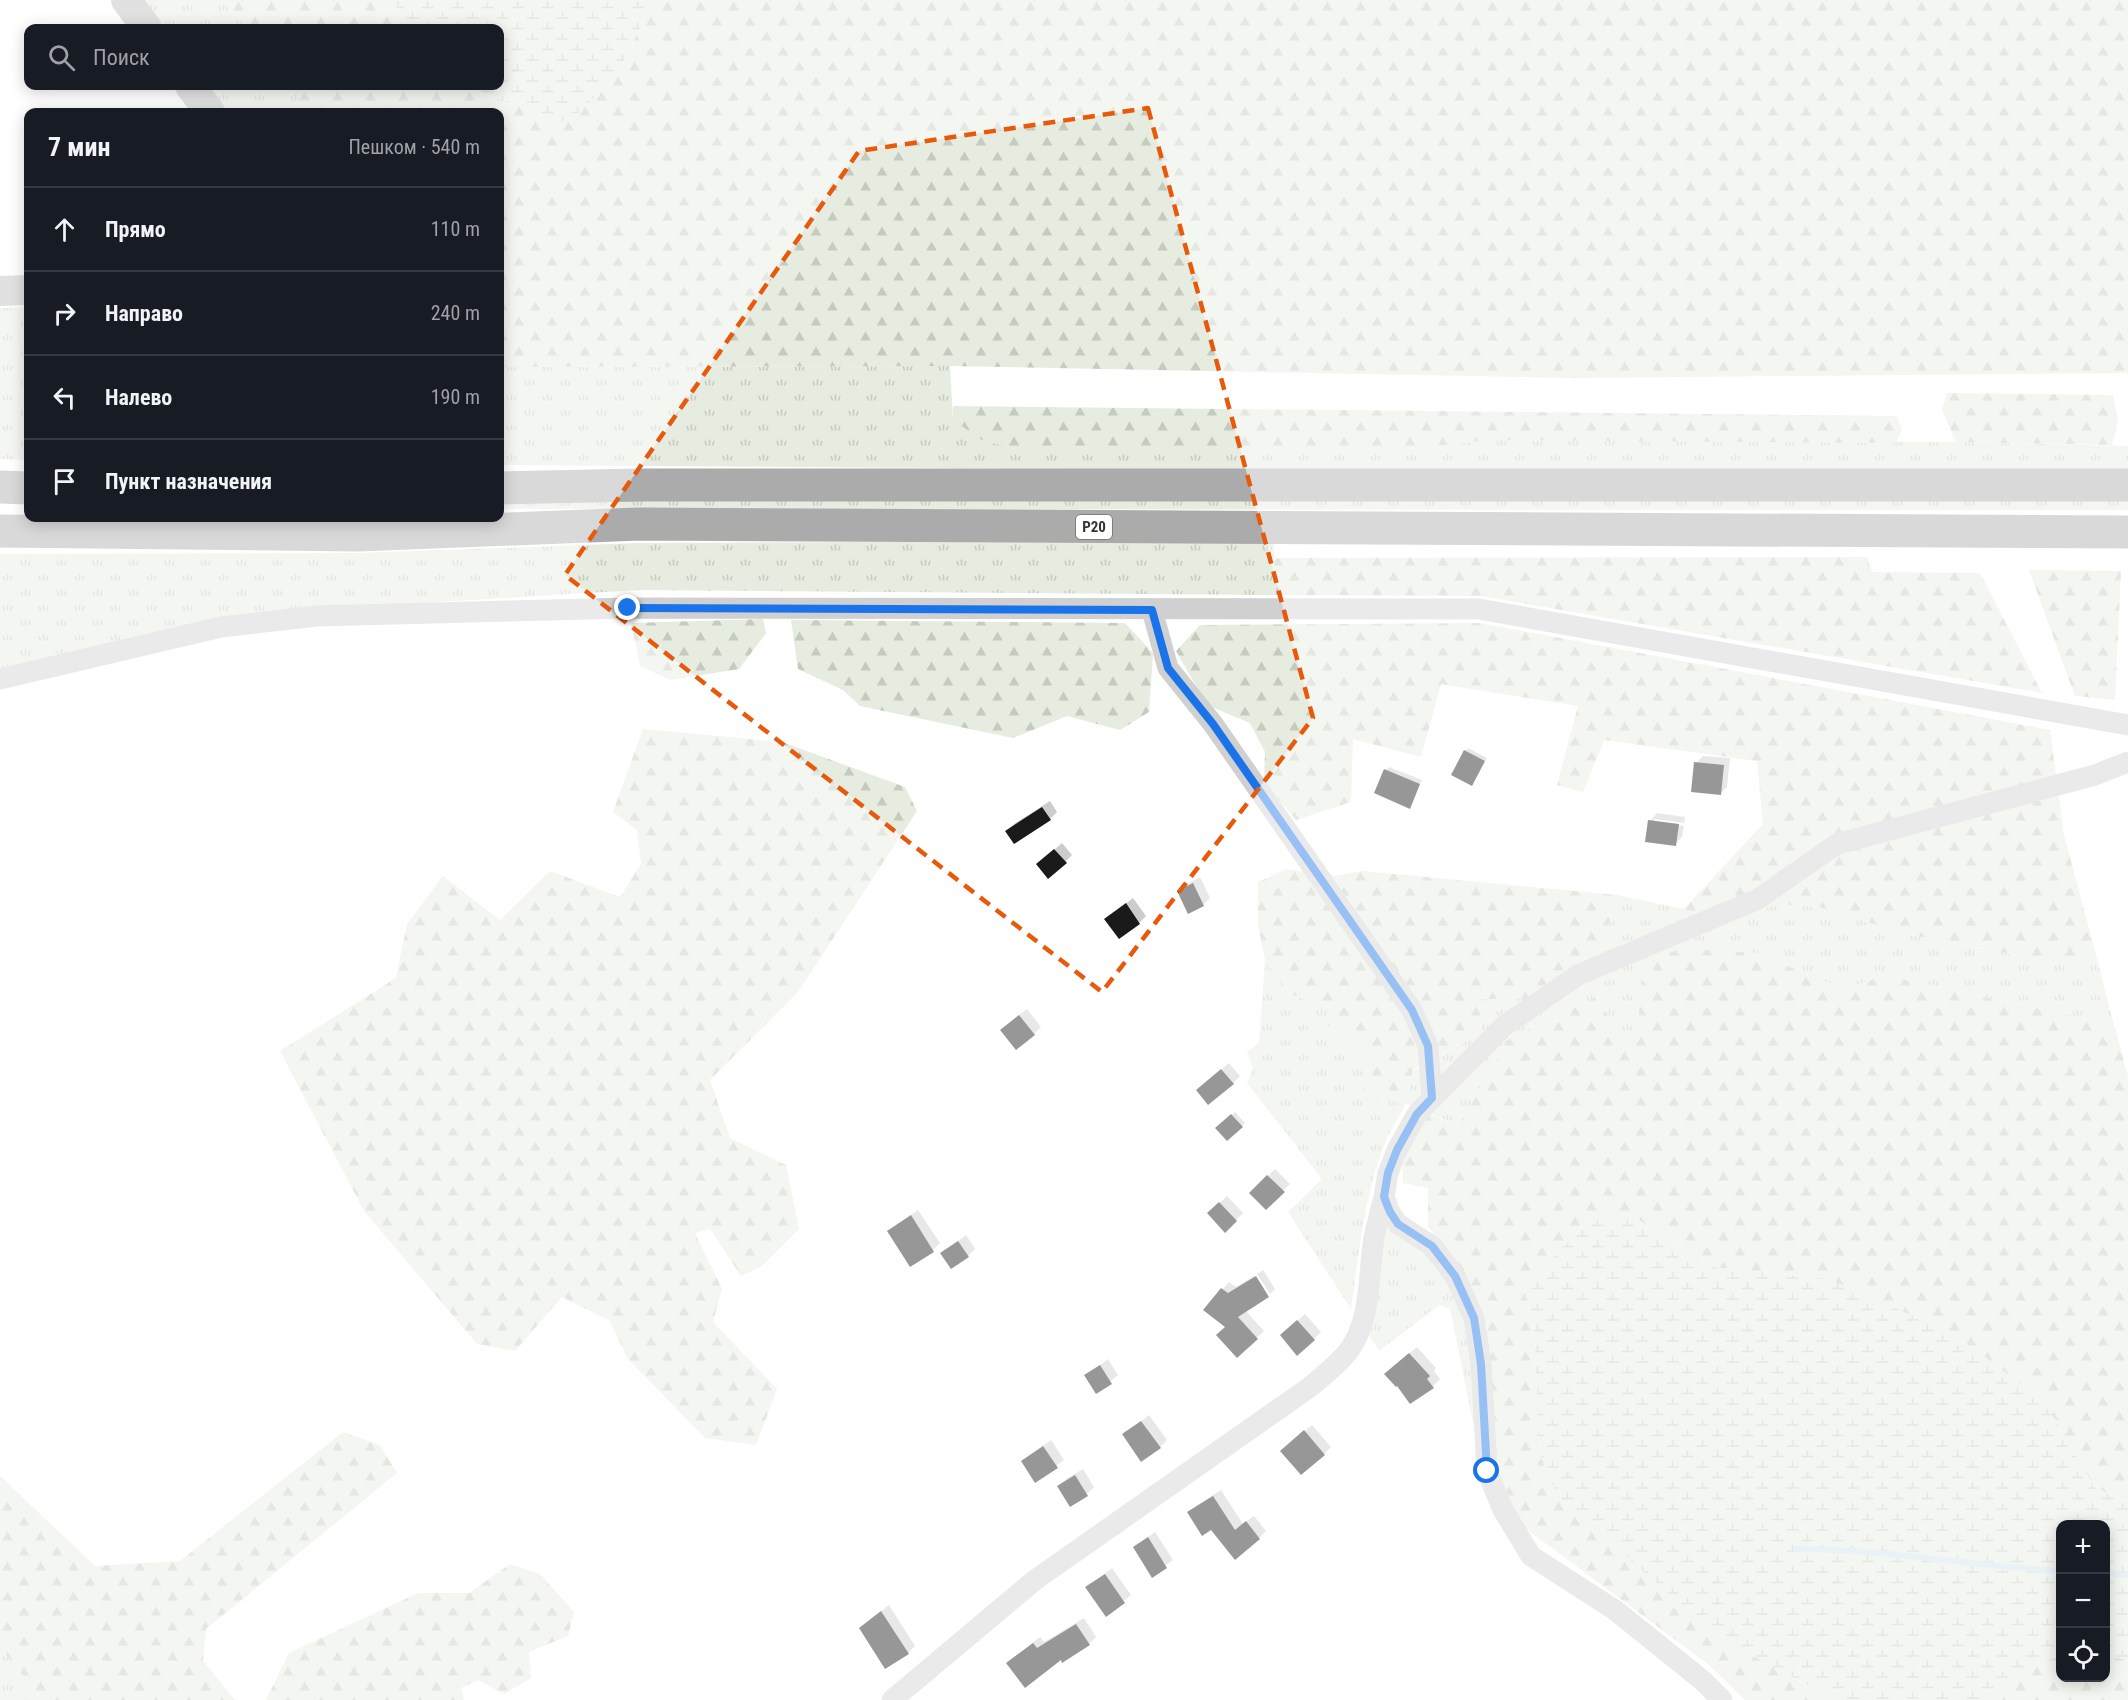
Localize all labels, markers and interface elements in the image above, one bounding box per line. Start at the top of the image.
search box [24,24,504,90]
icon: search [45,41,78,74]
text: Поиск [93,45,150,70]
text: 7 мин [48,132,110,162]
text: Пешком · 540 m [348,135,480,159]
icon: ahead [48,213,81,246]
text: Прямо [105,217,166,242]
text: 110 m [431,217,480,241]
icon: right [48,297,81,330]
text: Направо [105,301,183,326]
text: 240 m [431,301,480,325]
icon: left [48,381,81,414]
text: Налево [105,385,172,410]
text: 190 m [431,385,480,409]
icon: arrive [48,465,81,498]
text: Пункт назначения [105,469,272,494]
road number: Р20 [1076,515,1112,539]
route end [614,594,640,620]
route start [1473,1457,1499,1483]
map controls [2056,1520,2110,1682]
button: + [2056,1520,2110,1574]
button: − [2056,1574,2110,1628]
button: locate [2056,1628,2110,1682]

